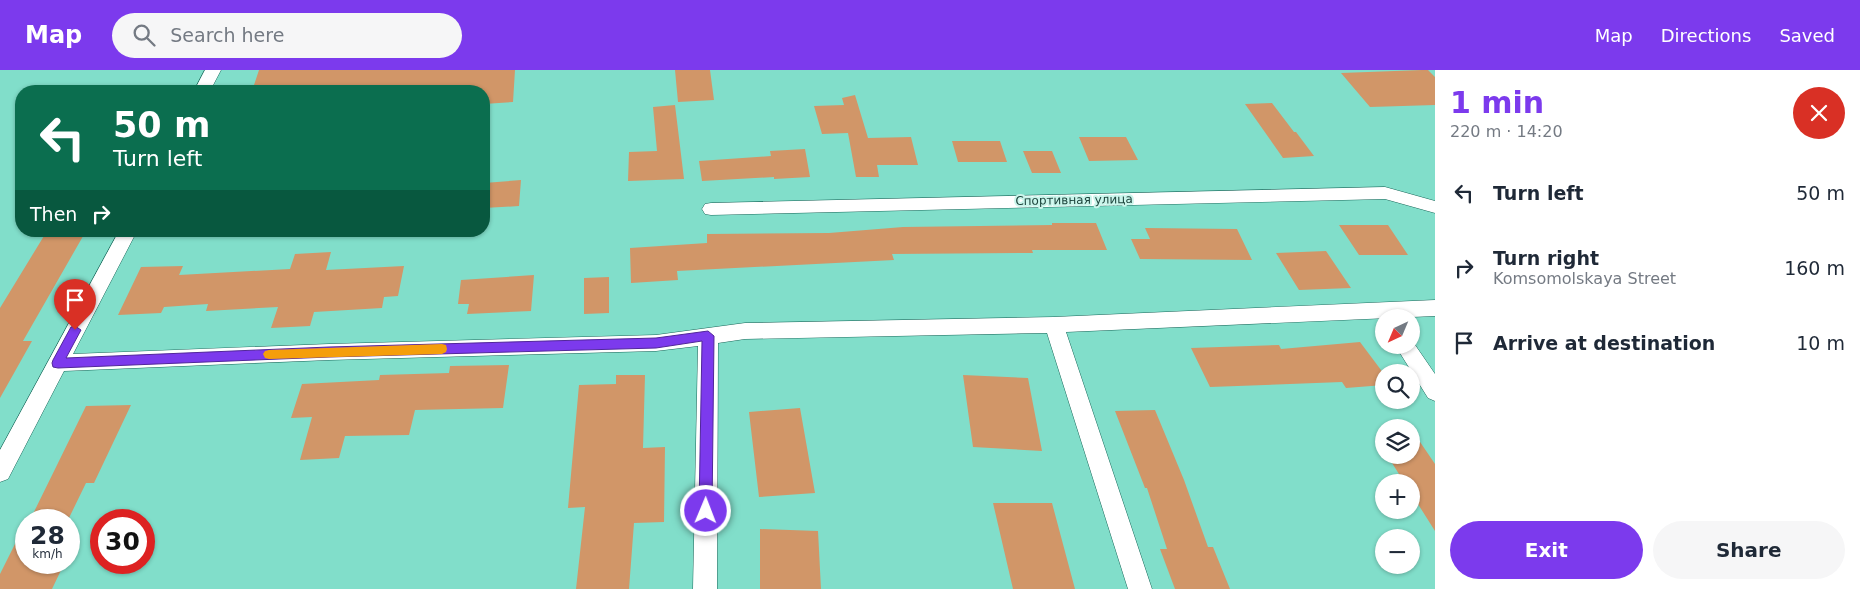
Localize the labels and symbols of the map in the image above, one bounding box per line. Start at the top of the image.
street label: Спортивная улица [1015,192,1133,208]
pin [54,279,96,330]
north arrow [1375,309,1420,354]
position arrow [679,484,731,536]
speed limit sign: 30 [90,509,155,574]

